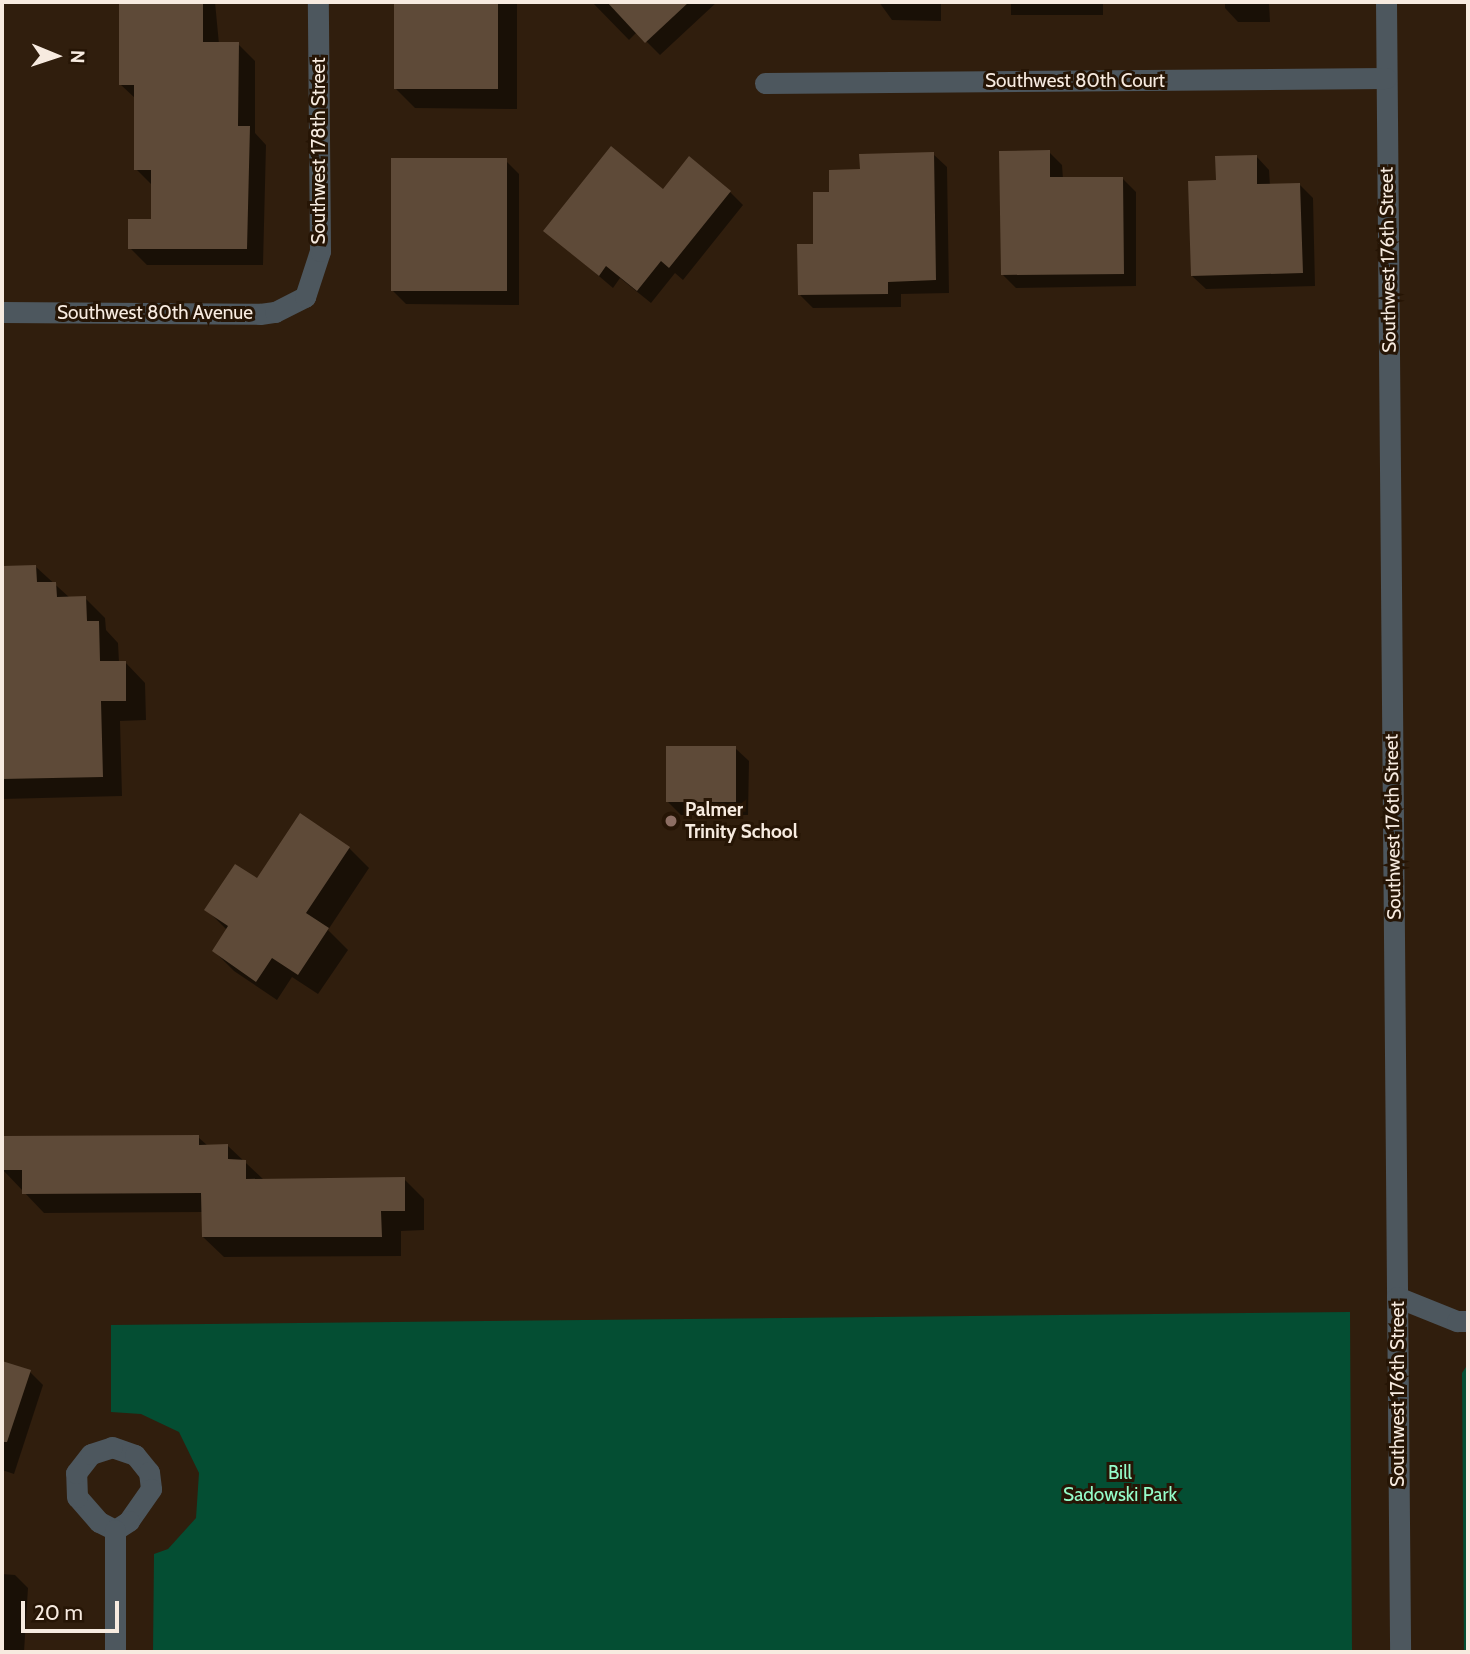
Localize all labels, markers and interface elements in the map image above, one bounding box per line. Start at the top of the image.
north arrow [21,21,91,91]
text: N [66,50,89,64]
street label: Southwest 178th Street [308,57,330,245]
street label: Southwest 80th Court [985,70,1165,92]
street label: Southwest 176th Street [1375,167,1401,353]
street label: Southwest 80th Avenue [57,302,253,324]
street label: Southwest 176th Street [1380,734,1406,920]
place label: Palmer Trinity School [685,799,798,843]
marker: Palmer Trinity School [663,813,679,829]
street label: Southwest 176th Street [1387,1301,1409,1487]
park label: Bill Sadowski Park [1063,1462,1177,1506]
scale bar [24,1588,122,1632]
text: 20 m [34,1600,83,1625]

